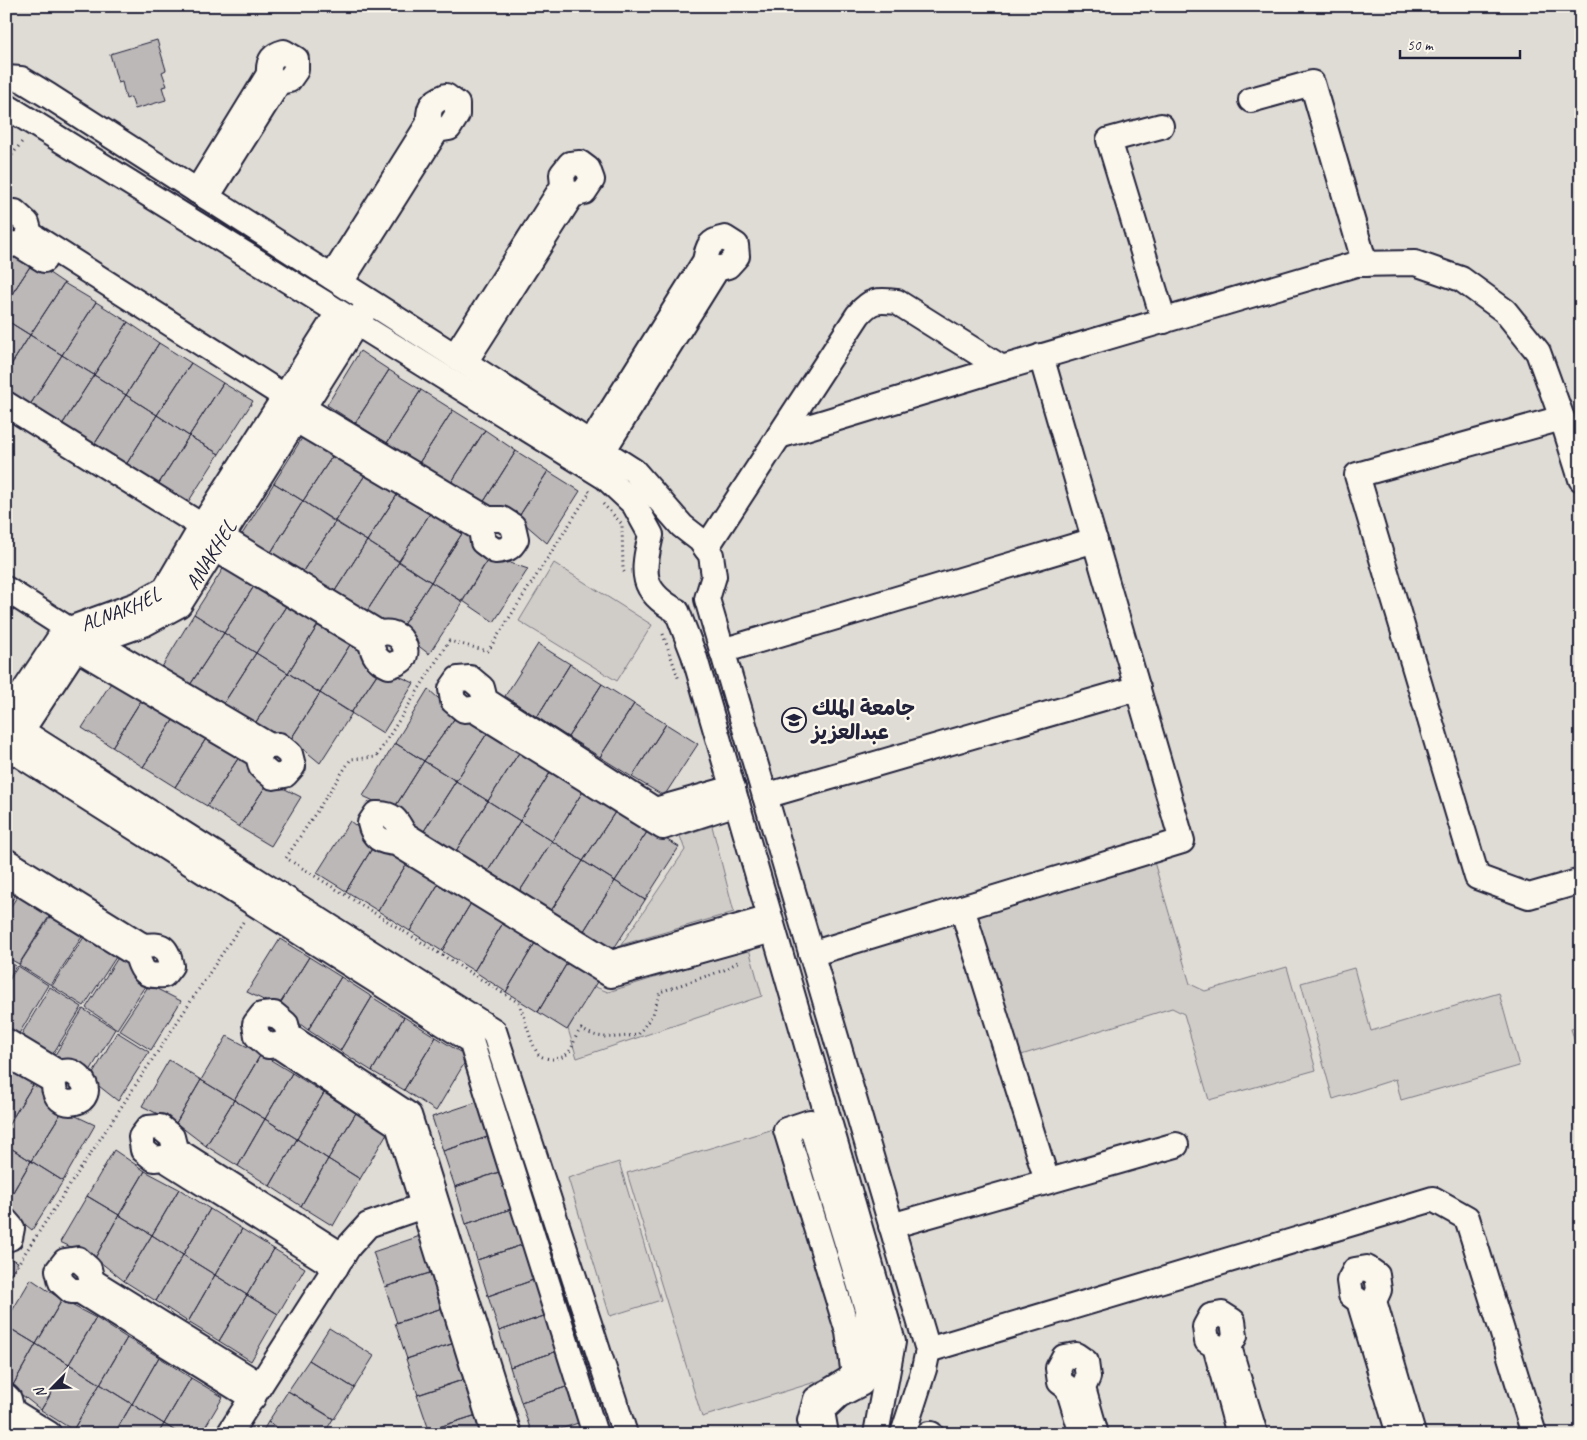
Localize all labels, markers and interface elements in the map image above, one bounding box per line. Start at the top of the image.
scale bar [1400,28,1520,60]
text: 50 m [1407,36,1434,55]
street label: ANAKHEL [179,515,242,594]
street label: ALNAKHEL [77,581,165,637]
place label: جامعة الملك عبدالعزيز [810,695,915,745]
school or university icon: جامعة الملك عبدالعزيز [781,707,807,733]
north arrow [28,1362,78,1412]
text: N [30,1384,50,1401]

